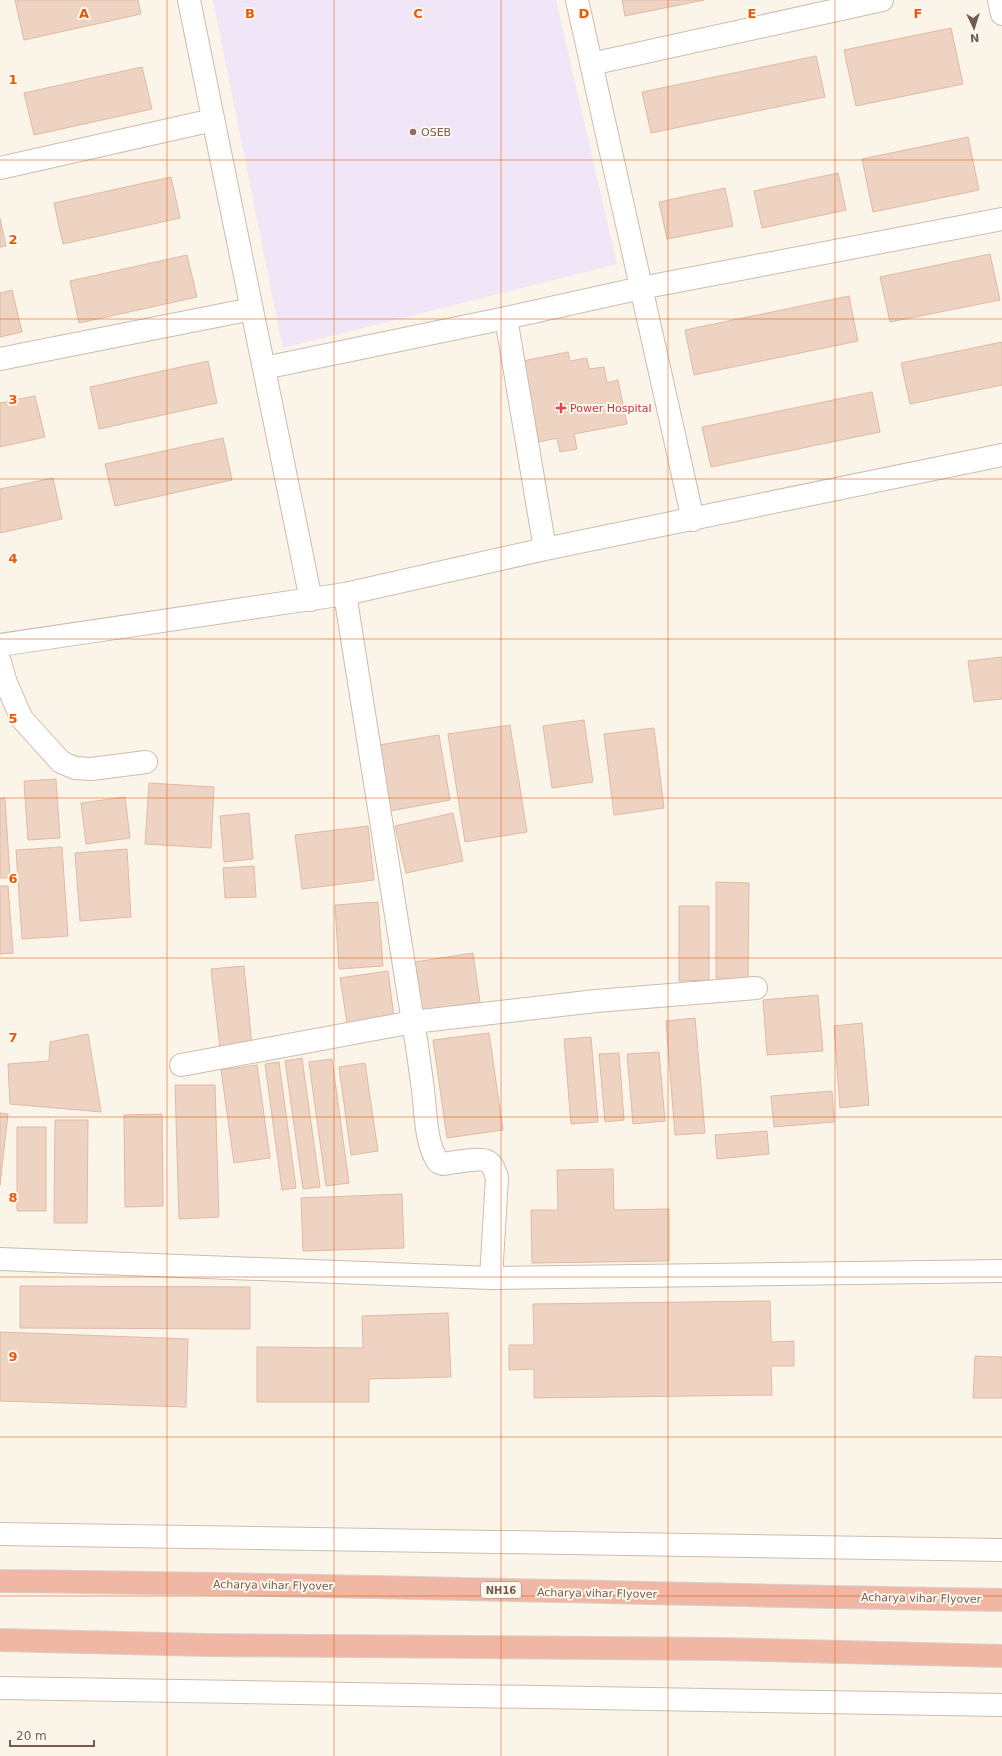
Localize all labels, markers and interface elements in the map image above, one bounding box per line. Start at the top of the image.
text: A [79,6,89,21]
text: B [245,6,255,21]
text: C [413,6,423,21]
text: D [579,6,590,21]
text: E [748,6,756,21]
text: F [914,6,922,21]
north arrow [954,8,994,48]
text: N [970,31,980,44]
text: 1 [8,72,18,87]
place label: OSEB [421,126,451,139]
marker: OSEB [408,127,418,137]
text: 2 [8,232,18,247]
text: 3 [8,392,18,407]
marker: Power Hospital [555,402,567,414]
place label: Power Hospital [570,402,652,415]
text: 4 [8,551,18,566]
text: 5 [8,711,18,726]
text: 6 [8,871,18,886]
text: 7 [8,1030,18,1045]
text: 8 [8,1190,18,1205]
text: 9 [8,1349,18,1364]
street label: Acharya vihar Flyover [213,1578,334,1593]
road number: NH16 [481,1582,521,1598]
street label: Acharya vihar Flyover [537,1586,658,1601]
street label: Acharya vihar Flyover [861,1591,982,1606]
scale bar [10,1722,94,1748]
text: 20 m [16,1729,47,1743]

